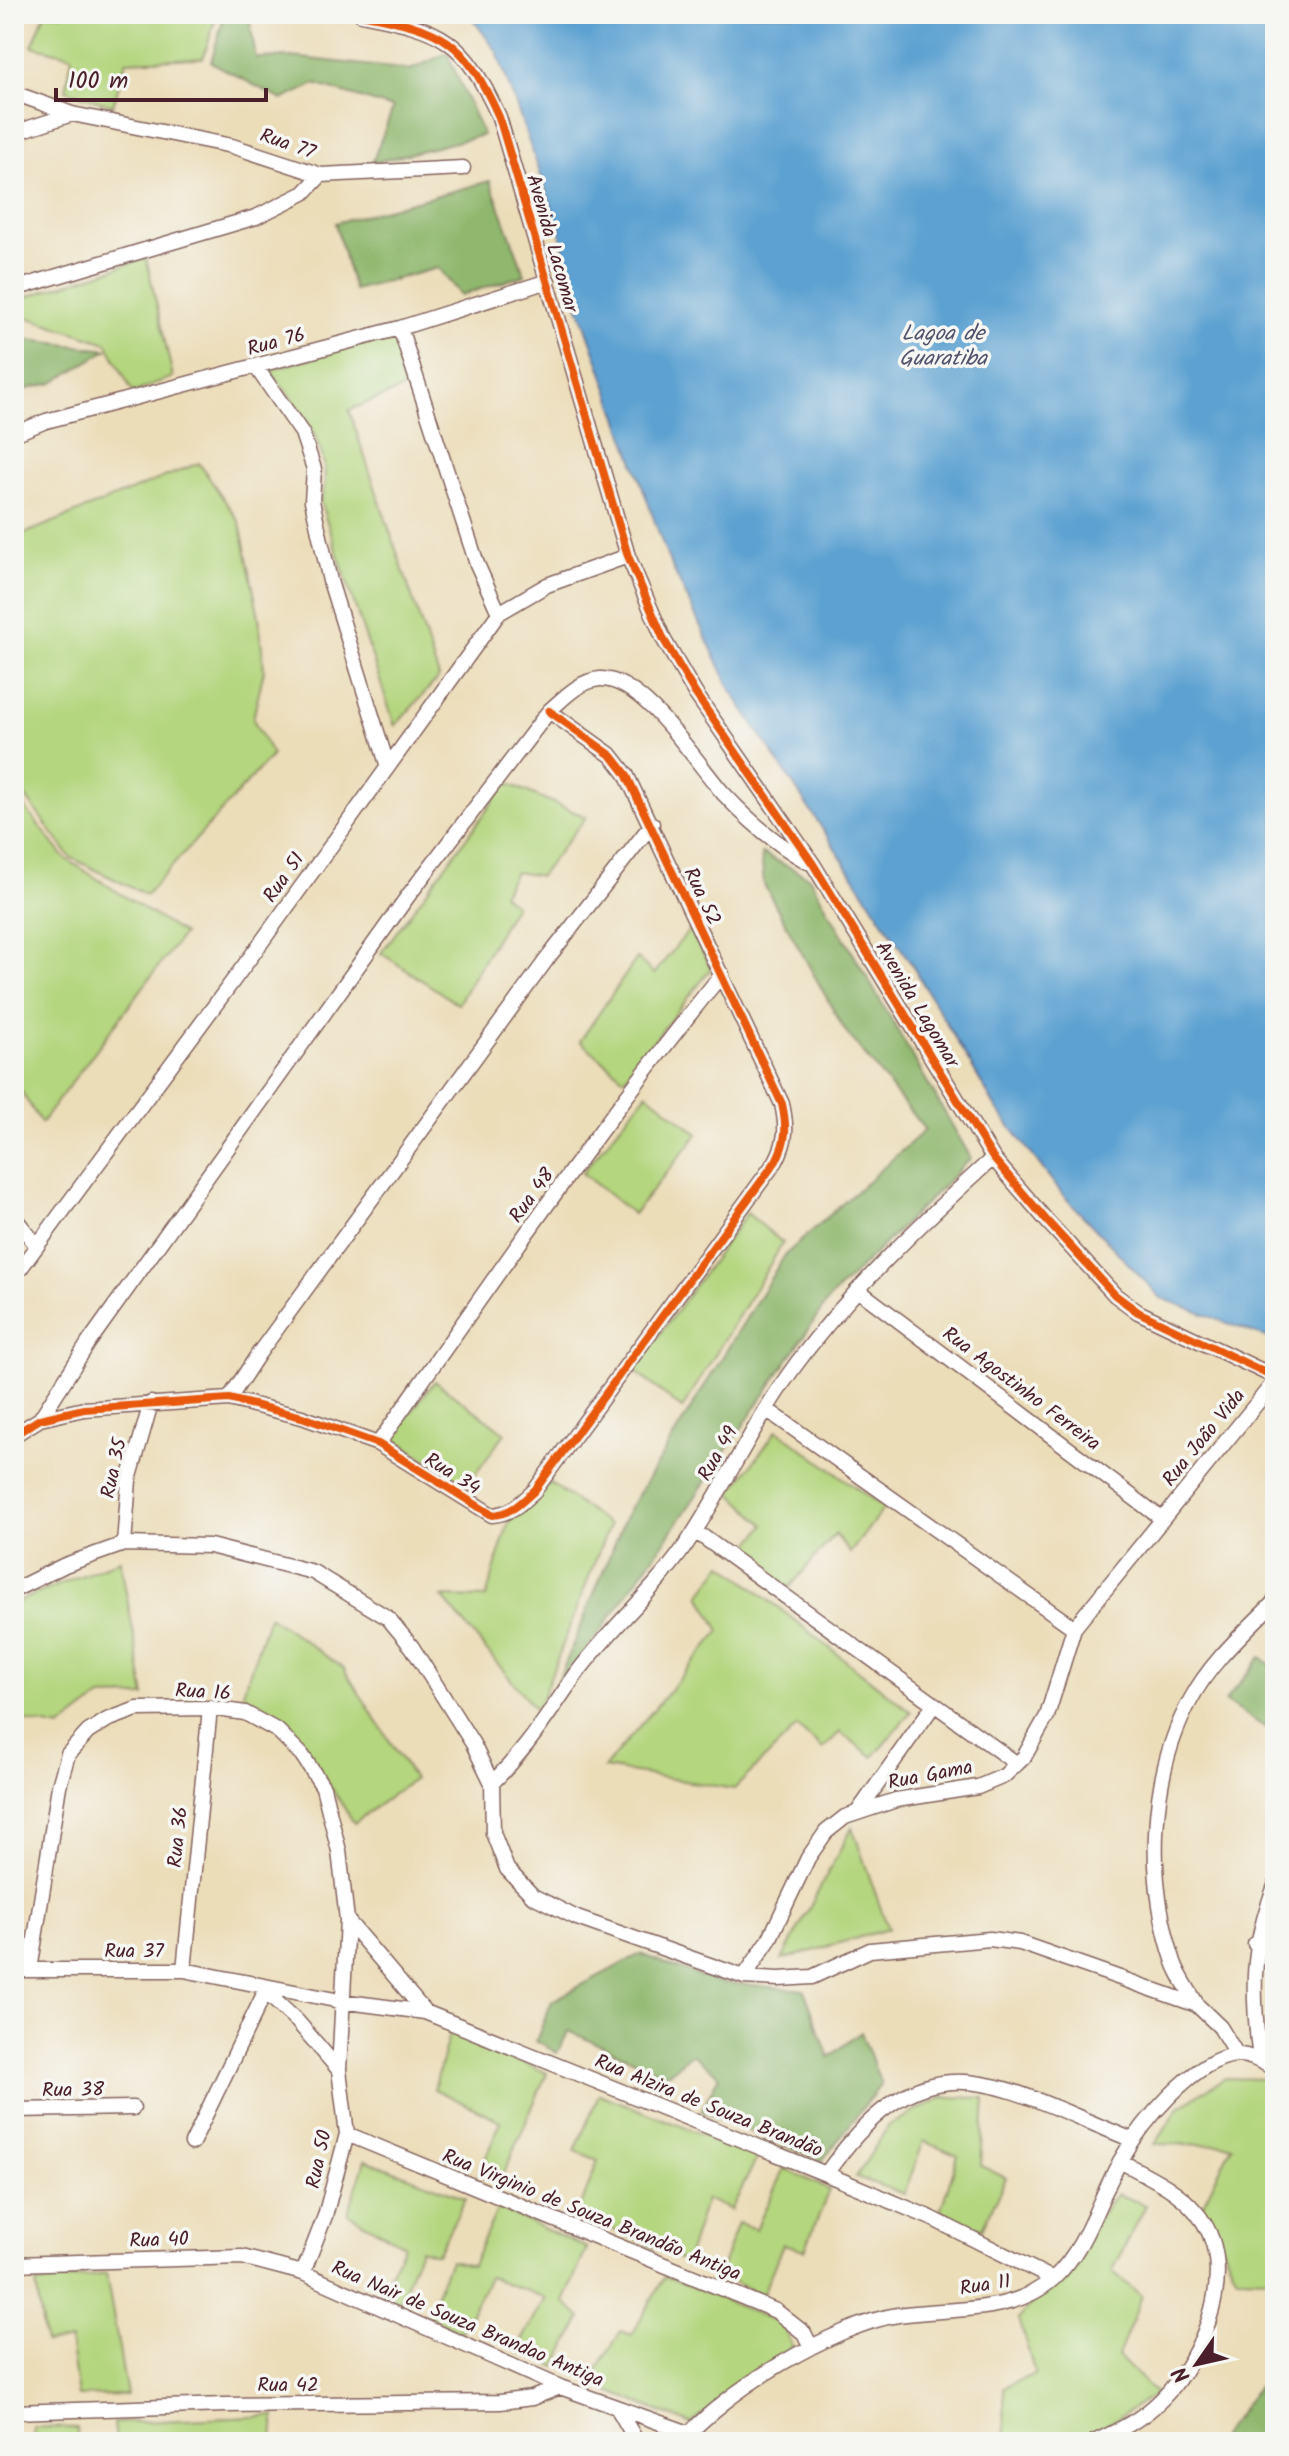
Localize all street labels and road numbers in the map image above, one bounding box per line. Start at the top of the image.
street label: Rua 77 [255,120,320,170]
street label: Avenida Lacomar [516,171,586,318]
street label: Rua 76 [244,320,309,366]
street label: Rua 51 [256,846,314,910]
street label: Rua 52 [674,862,729,931]
street label: Avenida Lagomar [866,935,968,1076]
street label: Rua 48 [502,1161,564,1231]
street label: Rua Agostinho Ferreira [935,1319,1107,1460]
street label: Rua João Vida [1155,1382,1254,1494]
street label: Rua 49 [690,1420,748,1488]
street label: Rua 35 [93,1434,137,1502]
street label: Rua 34 [418,1445,486,1504]
street label: Rua 16 [174,1676,232,1710]
street label: Rua Gama [885,1752,975,1800]
street label: Rua 36 [160,1805,198,1869]
street label: Rua 37 [104,1936,164,1968]
street label: Rua Alzira de Souza Brandão [589,2046,827,2167]
street label: Rua 38 [42,2074,105,2108]
street label: Rua 50 [298,2127,342,2192]
street label: Rua Virginio de Souza Brandão Antiga [437,2141,746,2291]
street label: Rua 40 [129,2224,189,2258]
street label: Rua Nair de Souza Brandao Antiga [326,2253,609,2397]
street label: Rua 11 [957,2266,1013,2306]
street label: Rua 42 [257,2370,319,2402]

